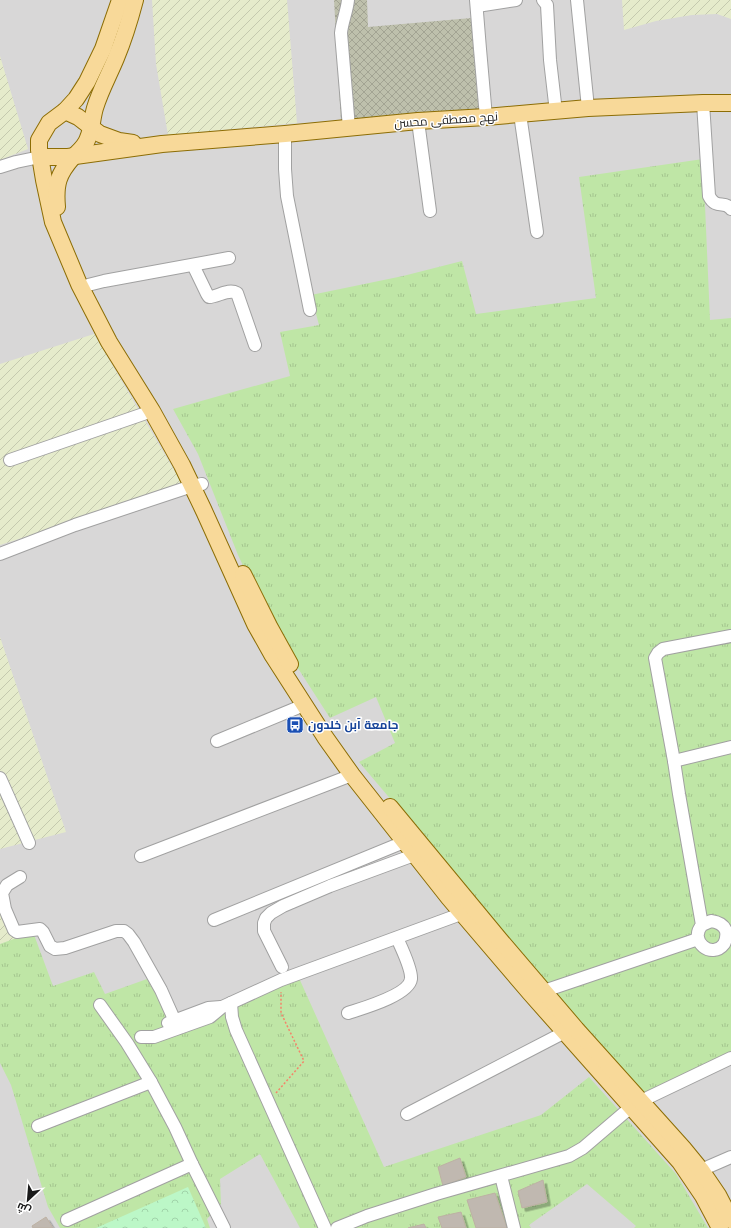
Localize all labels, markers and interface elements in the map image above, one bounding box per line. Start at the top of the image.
street label: نهج مصطفى محسن [394,109,498,132]
bus stop icon: جامعة آبن خلدون [285,715,305,735]
place label: جامعة آبن خلدون [308,718,399,733]
north arrow [8,1180,48,1220]
text: ش [15,1200,33,1217]

